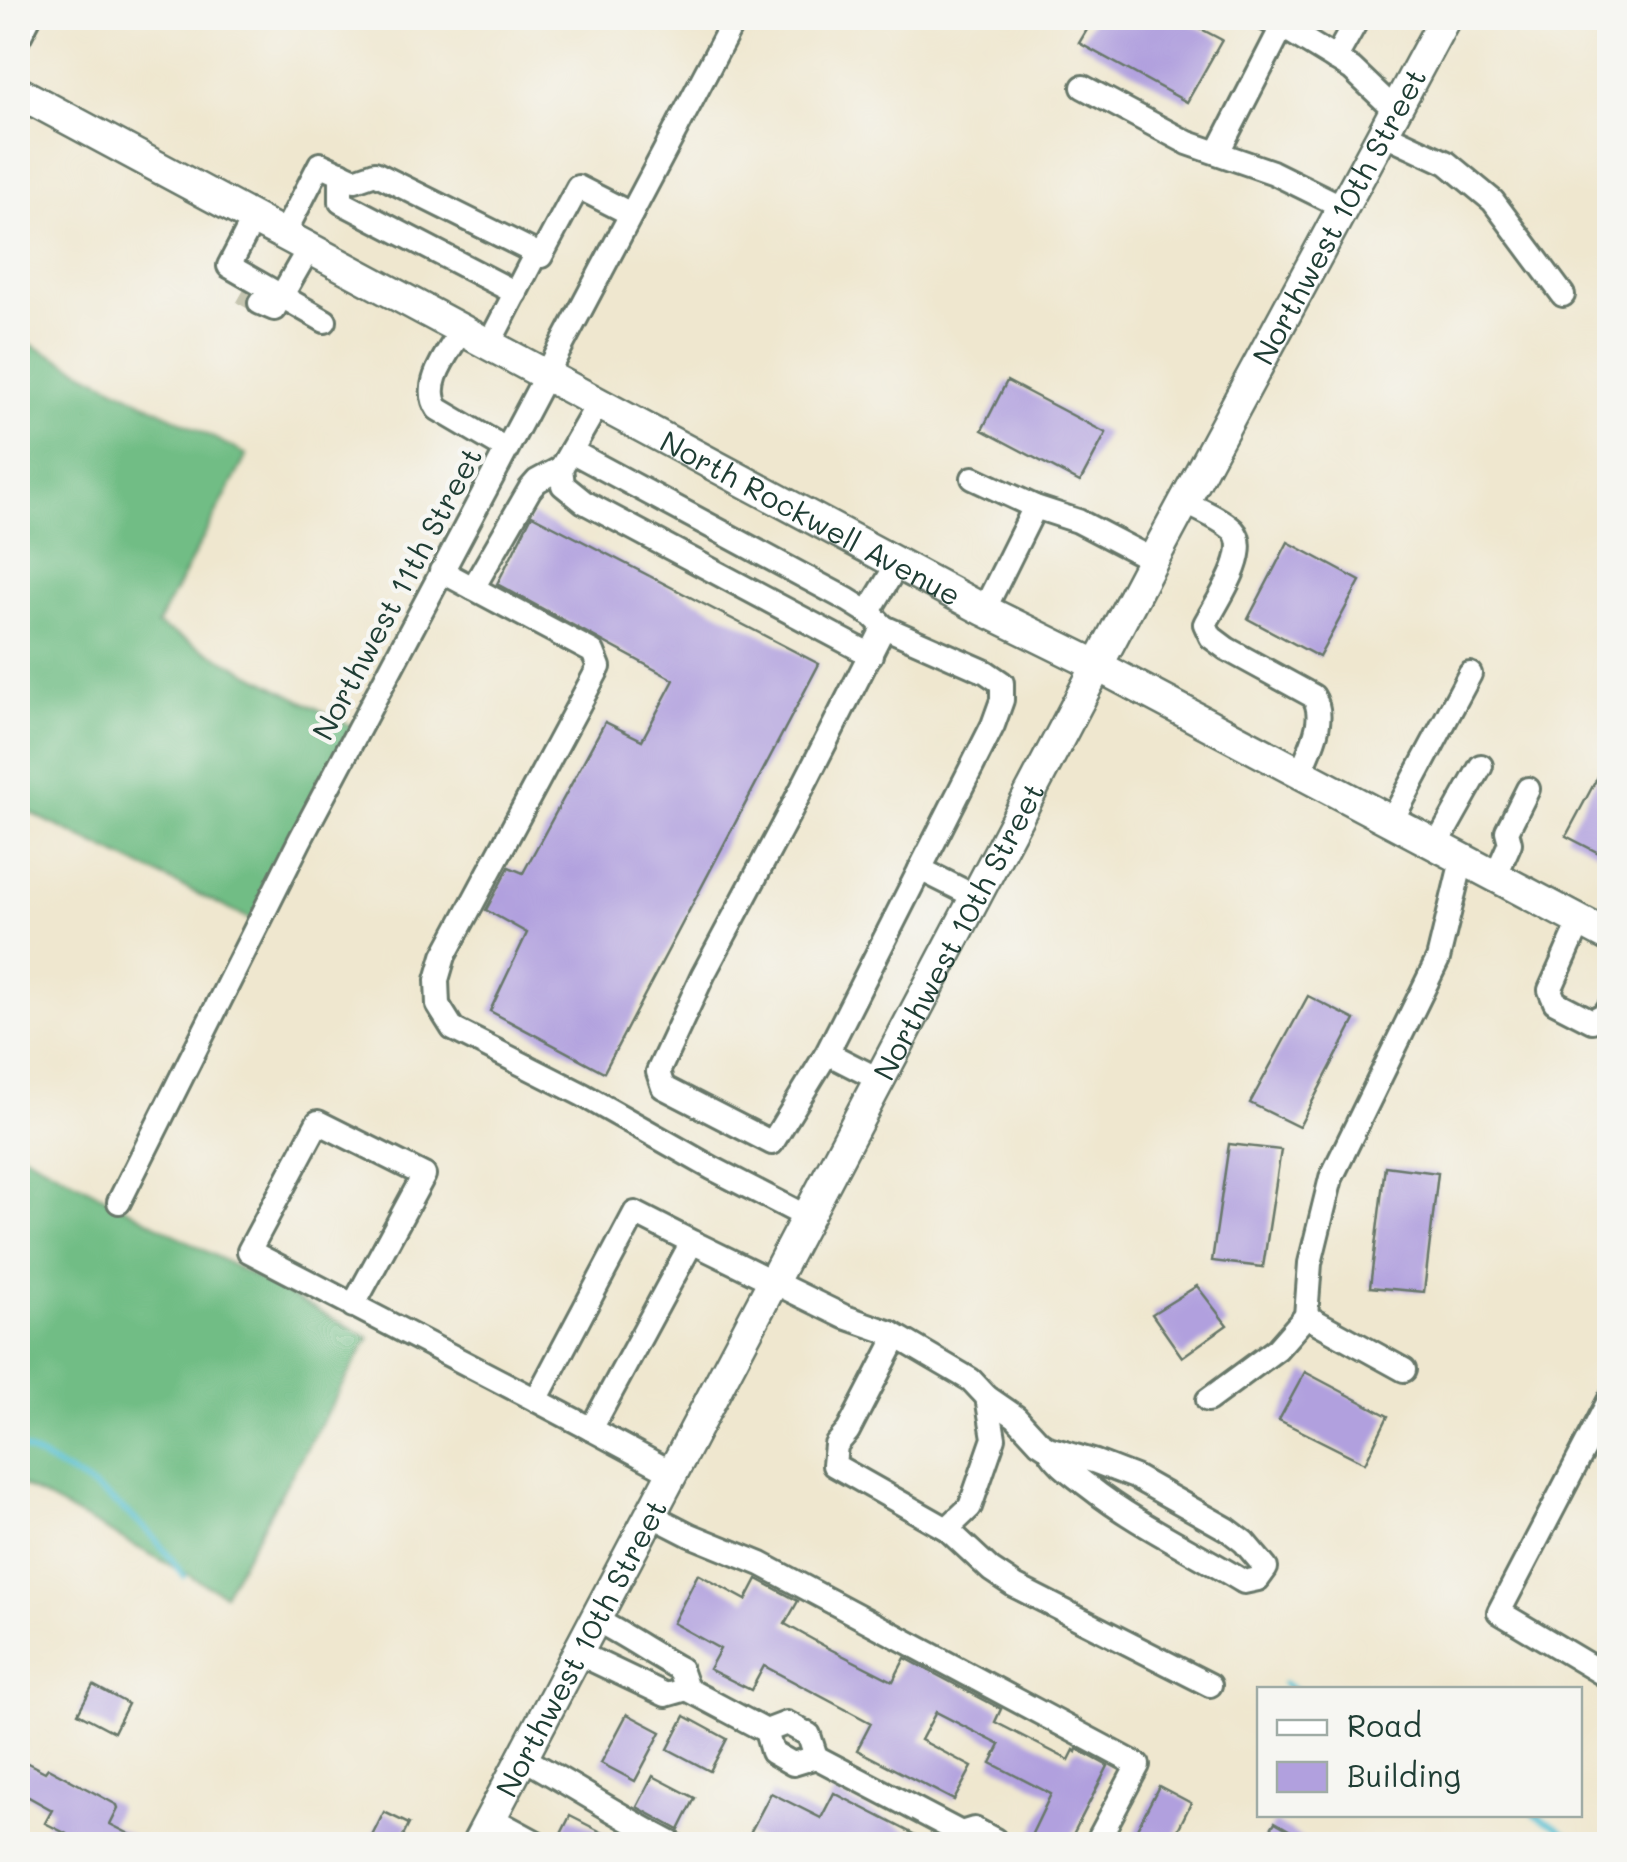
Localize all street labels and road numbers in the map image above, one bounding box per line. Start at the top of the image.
street label: Northwest 10th Street [1242,60,1435,371]
street label: North Rockwell Avenue [654,420,969,614]
street label: Northwest 11th Street [302,440,490,746]
street label: Northwest 10th Street [863,775,1053,1087]
street label: Northwest 10th Street [485,1492,675,1804]

